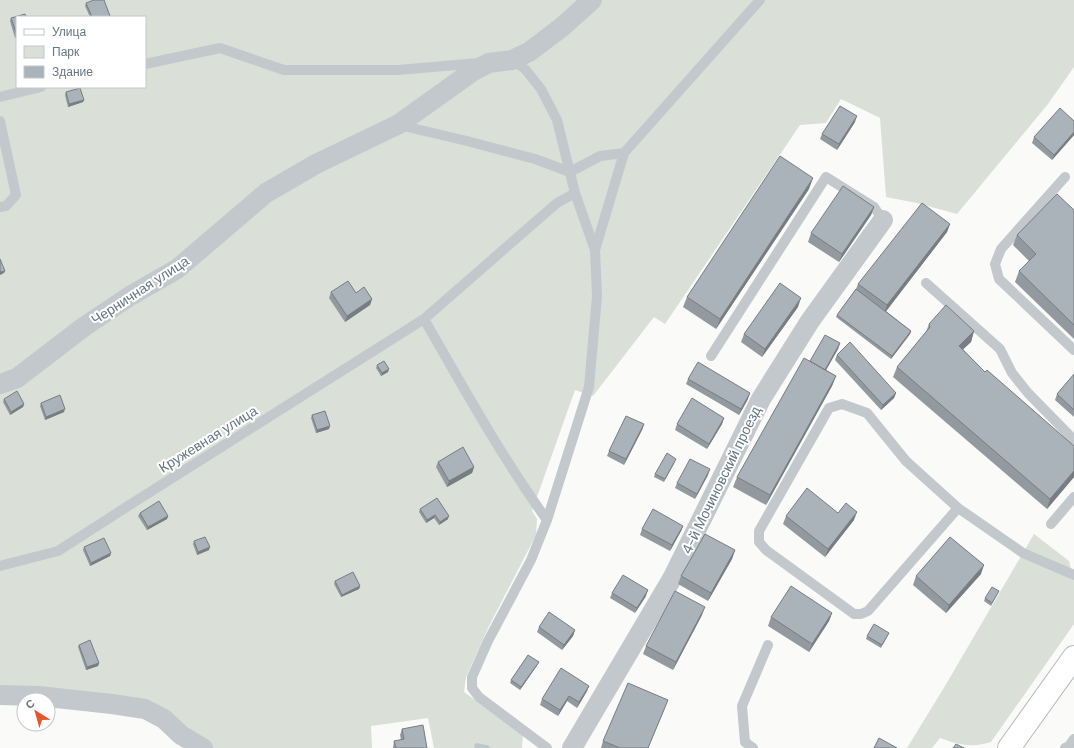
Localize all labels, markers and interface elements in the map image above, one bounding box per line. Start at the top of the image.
legend [16,16,146,88]
text: Улица [52,24,86,40]
text: Парк [52,44,80,60]
text: Здание [52,64,93,80]
street label: Черничная улица [88,252,192,328]
street label: Кружевная улица [155,401,261,477]
street label: 4-й Мочиновский проезд [677,403,765,557]
north arrow [16,692,56,732]
text: С [23,696,37,712]

